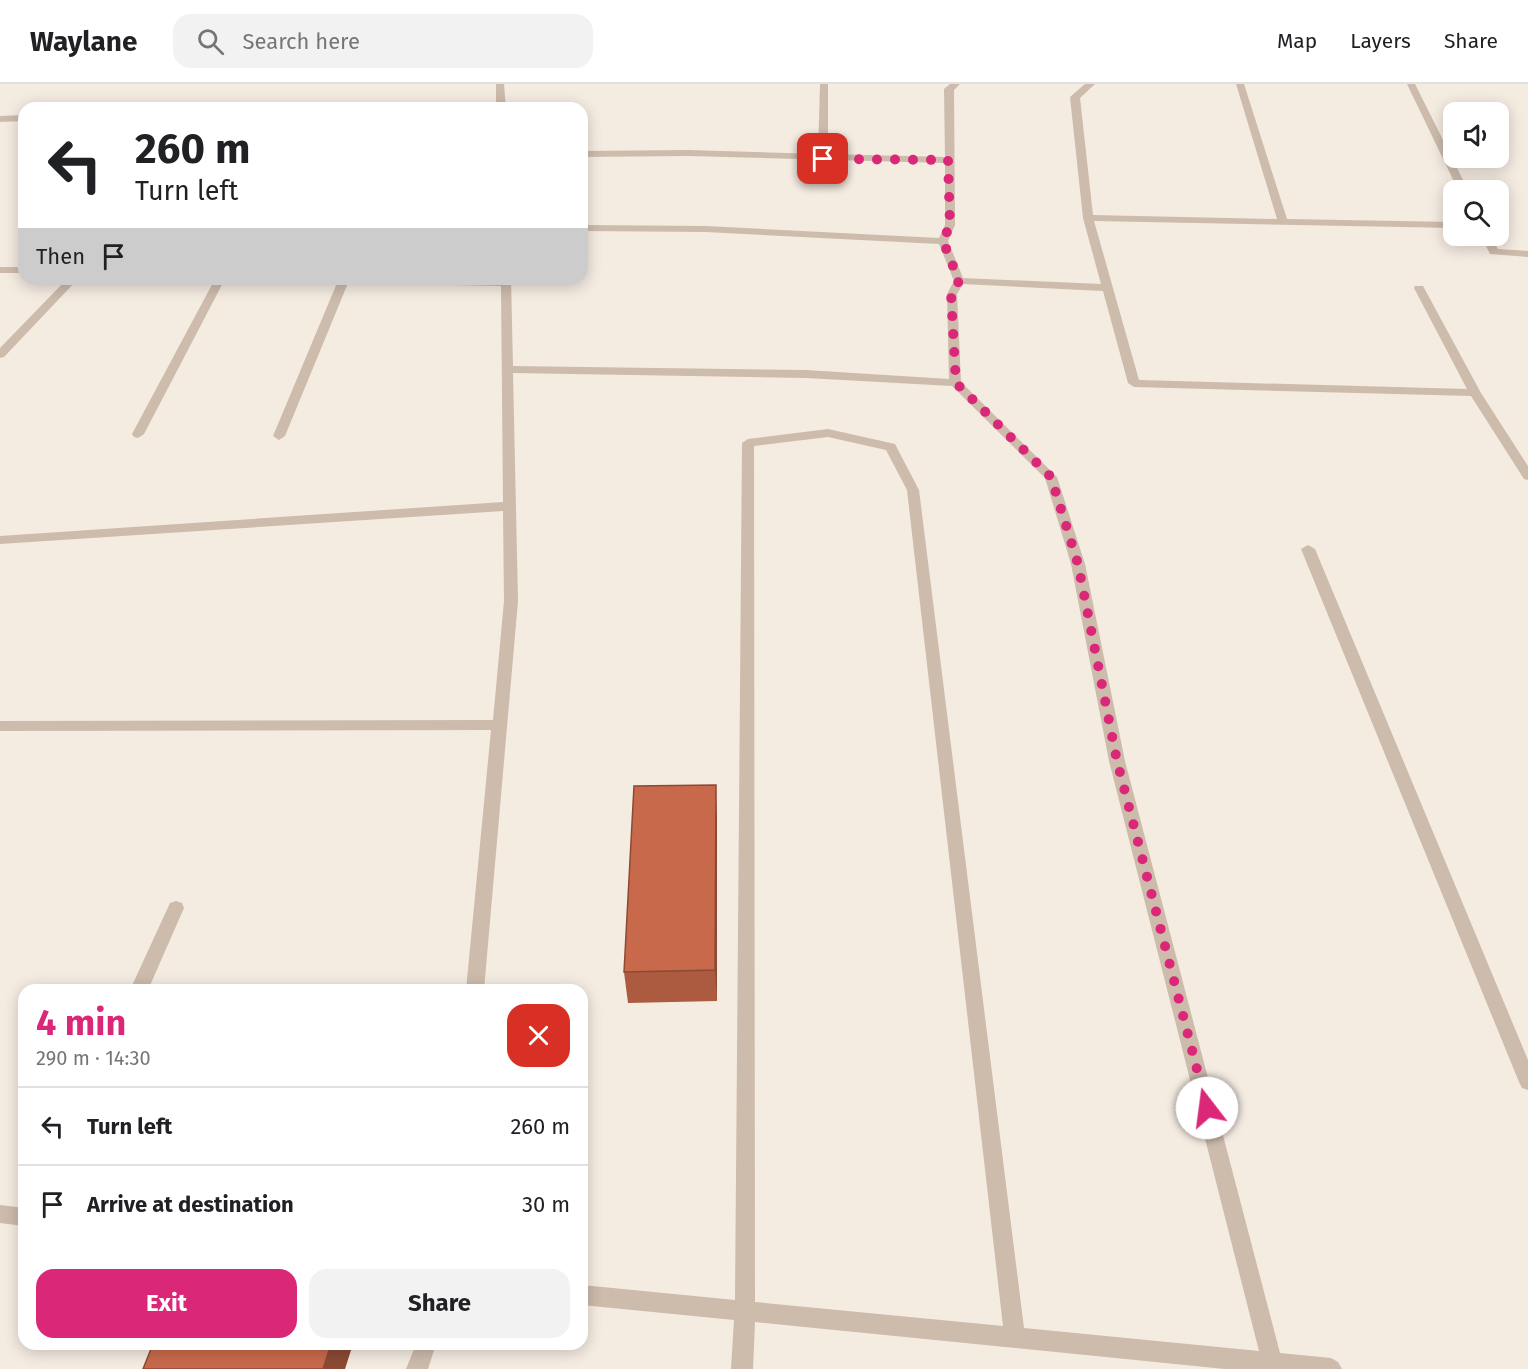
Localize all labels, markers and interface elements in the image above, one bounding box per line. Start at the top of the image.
search box [173,14,593,68]
text: Waylane [30,25,137,58]
icon: search [194,25,227,58]
text: Search here [242,28,360,55]
text: Map [1277,28,1317,54]
text: Layers [1350,28,1411,54]
text: Share [1444,28,1498,54]
map controls [1443,102,1509,246]
button: sound [1443,102,1509,168]
text: 260 m [135,124,250,174]
icon: left [36,126,114,204]
pin [797,133,848,184]
icon: arrive [806,142,839,175]
text: Turn left [135,175,238,207]
button: search [1443,180,1509,246]
icon: arrive [97,240,130,273]
text: Then [36,243,85,270]
text: 4 min [36,1001,126,1045]
button: close [507,1004,570,1067]
text: 290 m · 14:30 [36,1046,151,1070]
position arrow [1175,1076,1239,1140]
icon: left [36,1110,69,1143]
text: Turn left [87,1113,172,1140]
text: 260 m [510,1113,570,1140]
icon: arrive [36,1188,69,1221]
text: Arrive at destination [87,1191,294,1218]
text: 30 m [522,1191,570,1218]
button: Exit [36,1269,297,1338]
button: Share [309,1269,570,1338]

